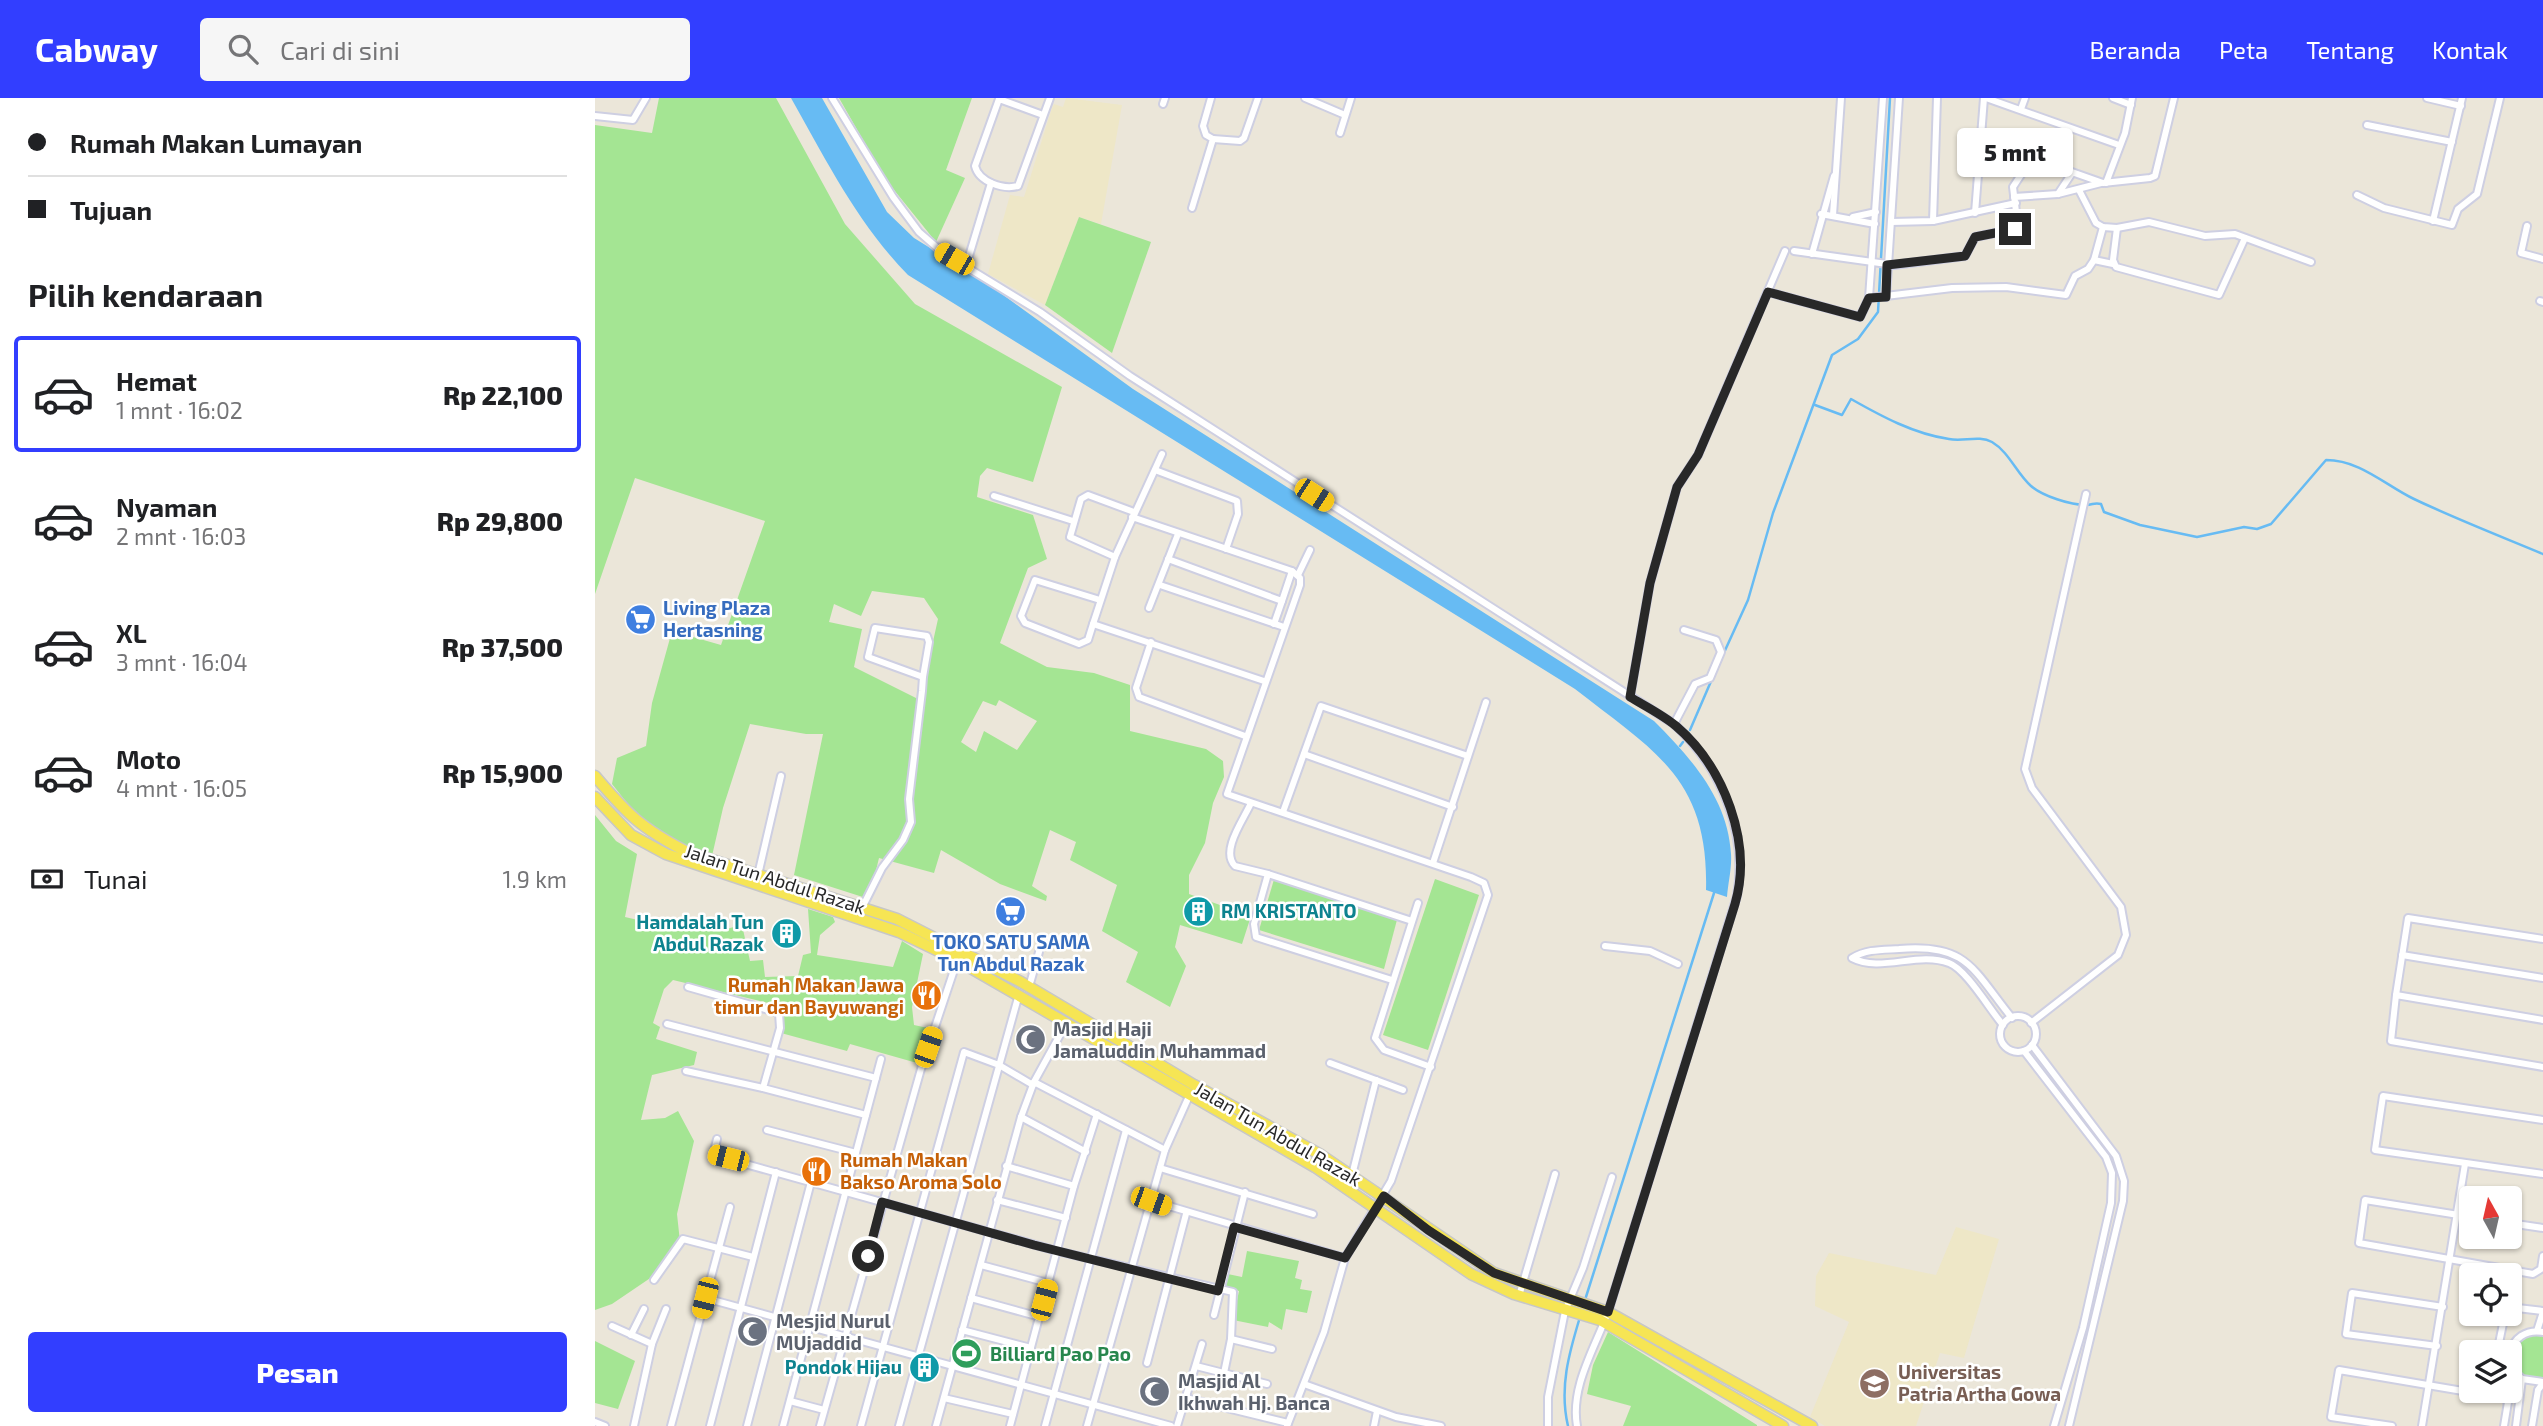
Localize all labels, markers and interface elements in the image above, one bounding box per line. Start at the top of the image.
search box [200,18,690,81]
text: Cabway [35,29,158,69]
icon: search [224,30,262,68]
text: Cari di sini [280,34,400,65]
text: Beranda [2090,35,2181,64]
text: Peta [2219,35,2268,64]
text: Tentang [2306,35,2394,64]
text: Kontak [2432,35,2508,64]
text: Rumah Makan Lumayan [70,127,362,158]
callout: 5 mnt [1957,128,2073,176]
text: 5 mnt [1984,138,2046,166]
text: Tujuan [70,194,152,225]
route end [1999,213,2031,245]
car [931,239,978,279]
text: Pilih kendaraan [28,275,263,313]
icon: car [32,363,95,426]
text: Hemat [116,365,197,396]
text: Rp 22,100 [443,379,563,410]
text: 1 mnt · 16:02 [116,396,243,424]
car [1291,475,1338,515]
icon: car [32,489,95,552]
text: Nyaman [116,491,217,522]
text: Rp 29,800 [437,505,563,536]
text: 2 mnt · 16:03 [116,522,246,550]
place label: Living Plaza Hertasning [663,596,771,641]
supermarket icon: Living Plaza Hertasning [623,602,657,636]
icon: car [32,615,95,678]
text: XL [116,617,147,648]
text: Rp 37,500 [442,631,563,662]
text: 3 mnt · 16:04 [116,648,248,676]
icon: car [32,741,95,804]
text: Moto [116,743,181,774]
text: Rp 15,900 [442,757,563,788]
text: 4 mnt · 16:05 [116,774,247,802]
street label: Jalan Tun Abdul Razak [682,838,869,919]
icon: cash [28,860,66,898]
text: Tunai [84,863,147,894]
text: 1.9 km [502,865,567,893]
supermarket icon: TOKO SATU SAMA Tun Abdul Razak [994,894,1028,928]
building icon: RM KRISTANTO [1181,894,1215,928]
place label: RM KRISTANTO [1221,899,1357,922]
place label: Hamdalah Tun Abdul Razak [636,910,764,955]
building icon: Hamdalah Tun Abdul Razak [770,916,804,950]
place label: TOKO SATU SAMA Tun Abdul Razak [932,930,1090,975]
place label: Rumah Makan Jawa timur dan Bayuwangi [714,973,904,1019]
restaurant icon: Rumah Makan Jawa timur dan Bayuwangi [910,979,944,1013]
place label: Masjid Haji Jamaluddin Muhammad [1053,1017,1266,1062]
mosque icon: Masjid Haji Jamaluddin Muhammad [1013,1023,1047,1057]
car [912,1024,945,1070]
street label: Jalan Tun Abdul Razak [1191,1076,1366,1191]
car [706,1143,751,1173]
place label: Rumah Makan Bakso Aroma Solo [840,1148,1002,1193]
restaurant icon: Rumah Makan Bakso Aroma Solo [800,1154,834,1188]
car [1128,1184,1175,1218]
north arrow [2459,1186,2522,1250]
map controls [2459,1186,2522,1403]
route start [852,1240,884,1272]
button: locate [2459,1263,2522,1326]
car [690,1275,721,1321]
car [1029,1277,1060,1323]
place label: Mesjid Nurul MUjaddid [776,1309,892,1354]
mosque icon: Mesjid Nurul MUjaddid [736,1315,770,1349]
button: Pesan [28,1332,567,1412]
sports icon: Billiard Pao Pao [950,1337,984,1371]
button: layers [2459,1340,2522,1403]
place label: Billiard Pao Pao [990,1342,1131,1365]
building icon: Pondok Hijau [908,1350,942,1384]
place label: Pondok Hijau [785,1355,902,1378]
place label: Universitas Patria Artha Gowa [1898,1360,2061,1405]
school or university icon: Universitas Patria Artha Gowa [1858,1366,1892,1400]
place label: Masjid Al Ikhwah Hj. Banca [1178,1369,1330,1414]
mosque icon: Masjid Al Ikhwah Hj. Banca [1138,1375,1172,1409]

